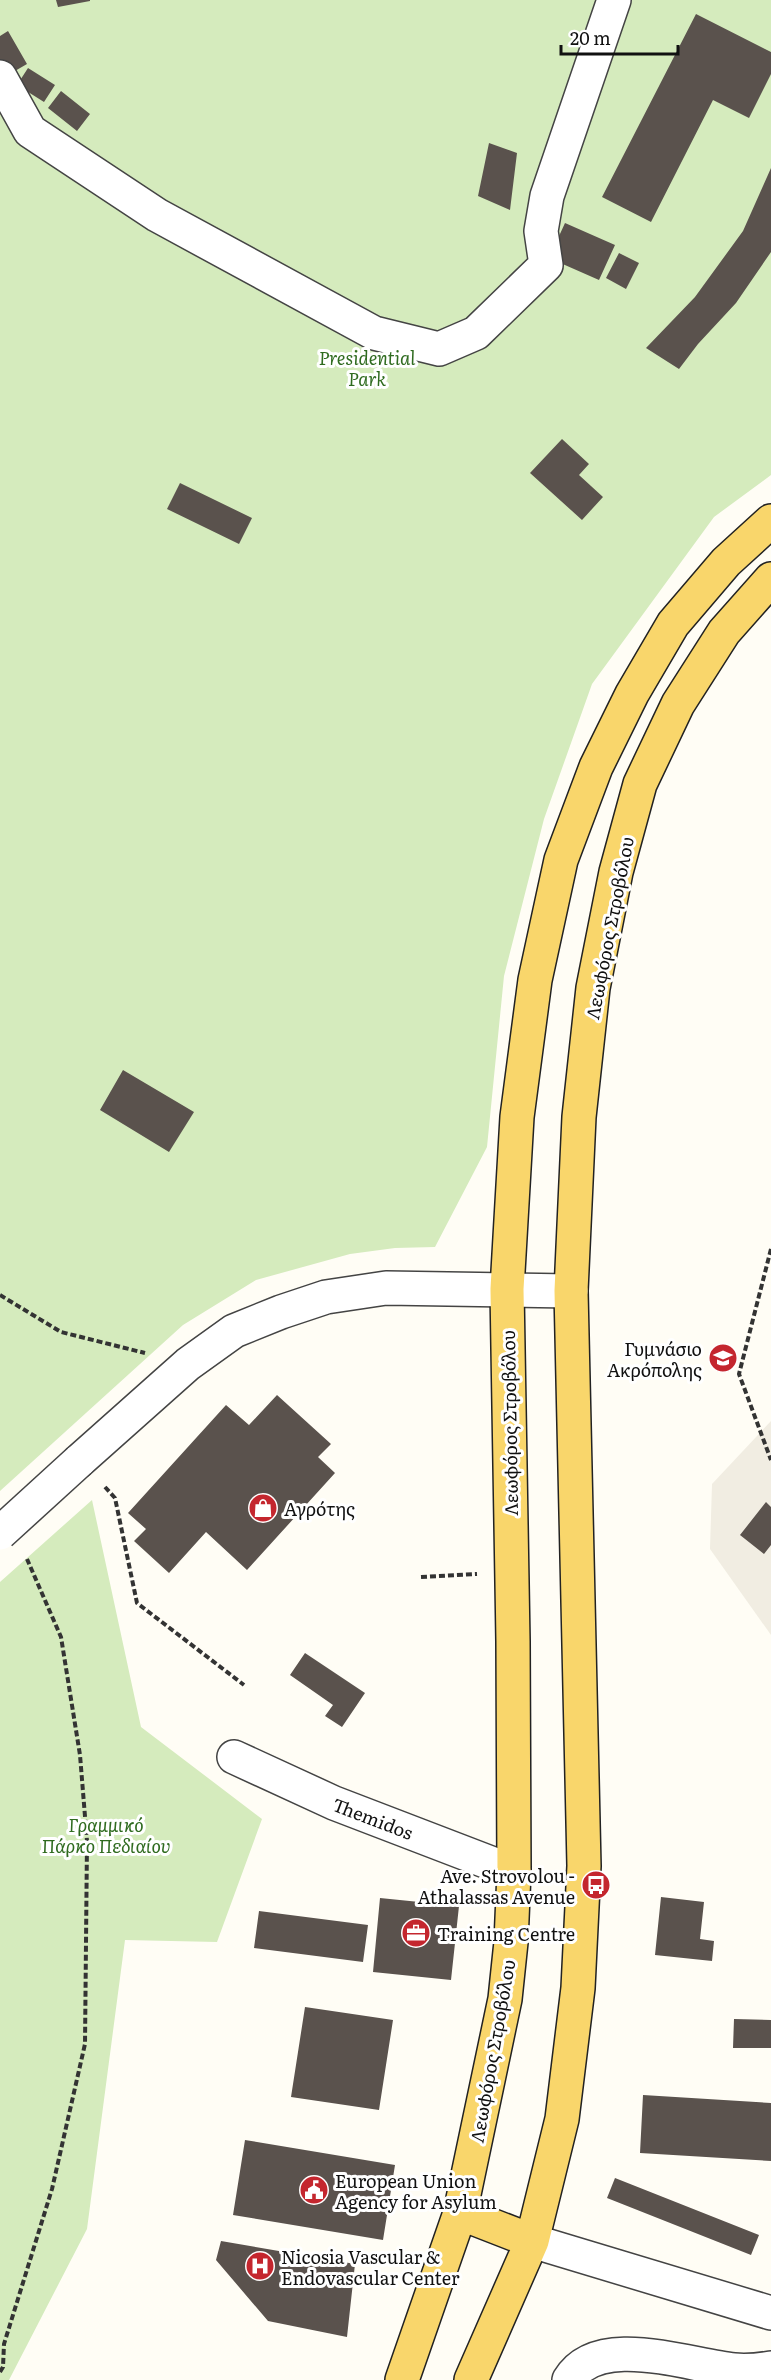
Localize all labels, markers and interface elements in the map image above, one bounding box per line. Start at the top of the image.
scale bar [561,18,678,56]
text: 20 m [570,24,611,51]
park label: Presidential Park [319,344,416,392]
street label: Λεωφόρος Στροβόλου [578,834,640,1022]
street label: Λεωφόρος Στροβόλου [494,1330,524,1516]
place label: Γυμνάσιο Ακρόπολης [607,1335,702,1383]
school or university icon: Γυμνάσιο Ακρόπολης [707,1342,739,1374]
shop icon: Αγρότης [247,1492,279,1524]
place label: Αγρότης [284,1495,355,1522]
street label: Themidos [329,1790,417,1846]
park label: Γραμμικό Πάρκο Πεδιαίου [42,1811,170,1859]
place label: Ave. Strovolou - Athalassas Avenue [417,1862,575,1910]
bus stop icon: Ave. Strovolou - Athalassas Avenue [580,1869,612,1901]
office icon: Training Centre [400,1917,432,1949]
place label: Training Centre [437,1920,575,1947]
street label: Λεωφόρος Στροβόλου [463,1957,521,2145]
place label: European Union Agency for Asylum [335,2167,497,2215]
public building icon: European Union Agency for Asylum [298,2174,330,2206]
place label: Nicosia Vascular & Endovascular Center [281,2243,460,2291]
hospital icon: Nicosia Vascular & Endovascular Center [244,2250,276,2282]

